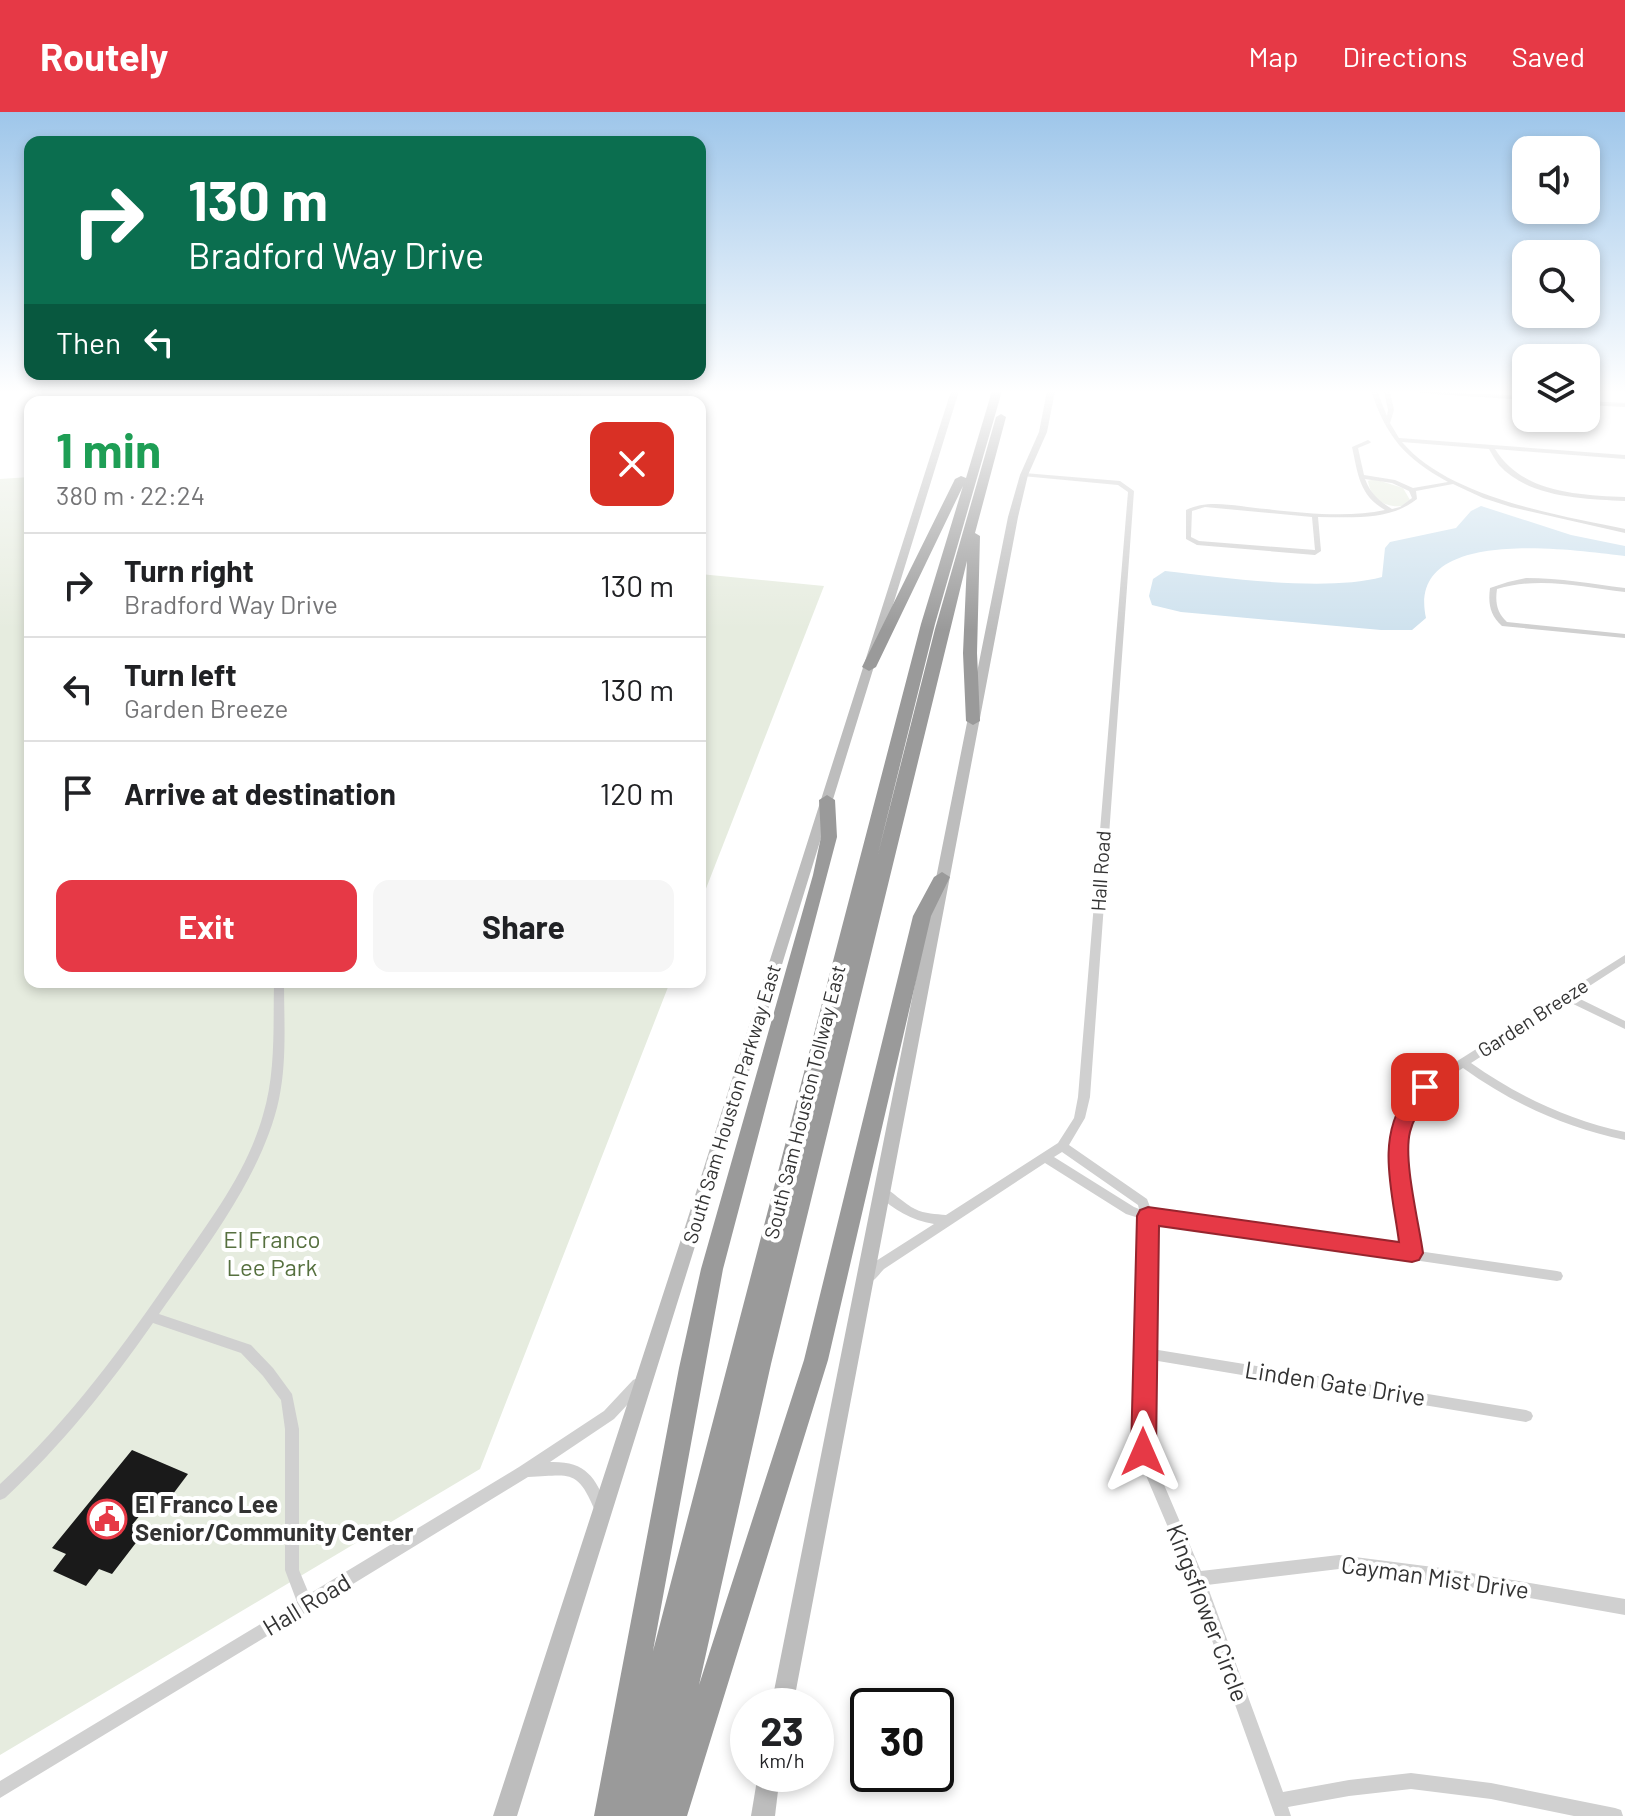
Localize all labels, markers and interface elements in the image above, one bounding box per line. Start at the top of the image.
text: Routely [40,33,168,79]
text: Map [1249,39,1298,73]
text: Directions [1342,39,1468,73]
text: Saved [1512,39,1585,73]
map controls [1512,136,1600,432]
button: sound [1512,136,1600,224]
text: 130 m [188,165,328,232]
icon: right [56,168,160,272]
text: Bradford Way Drive [188,233,484,276]
button: search [1512,240,1600,328]
icon: left [137,320,181,364]
text: Then [56,324,121,360]
button: layers [1512,344,1600,432]
text: 1 min [56,420,161,478]
button: close [590,422,674,506]
text: 380 m · 22:24 [56,479,205,510]
text: Turn right [124,552,254,588]
icon: right [56,563,100,607]
text: 130 m [600,567,674,603]
text: Bradford Way Drive [124,588,338,619]
text: Turn left [124,656,237,692]
icon: left [56,667,100,711]
text: 130 m [600,671,674,707]
text: Garden Breeze [124,692,288,723]
icon: arrive [56,771,100,815]
text: Arrive at destination [124,775,396,811]
text: 120 m [600,775,674,811]
street label: Hall Road [1085,830,1115,912]
button: Exit [56,880,357,972]
button: Share [373,880,674,972]
street label: South Sam Houston Parkway East [677,961,785,1246]
street label: South Sam Houston Tollway East [758,962,850,1241]
street label: Garden Breeze [1473,973,1592,1062]
pin [1391,1053,1459,1121]
icon: arrive [1403,1065,1447,1109]
park label: El Franco Lee Park [223,1224,321,1281]
street label: Linden Gate Drive [1243,1354,1428,1411]
position arrow [1101,1410,1185,1494]
place label: El Franco Lee Senior/Community Center [135,1489,413,1546]
public building icon: El Franco Lee Senior/Community Center [86,1498,128,1540]
street label: Kingsflower Circle [1161,1520,1256,1705]
street label: Cayman Mist Drive [1339,1549,1531,1604]
street label: Hall Road [257,1566,355,1641]
speed limit sign: 30 [850,1688,954,1792]
text: 23 [760,1706,804,1754]
text: km/h [759,1748,805,1772]

